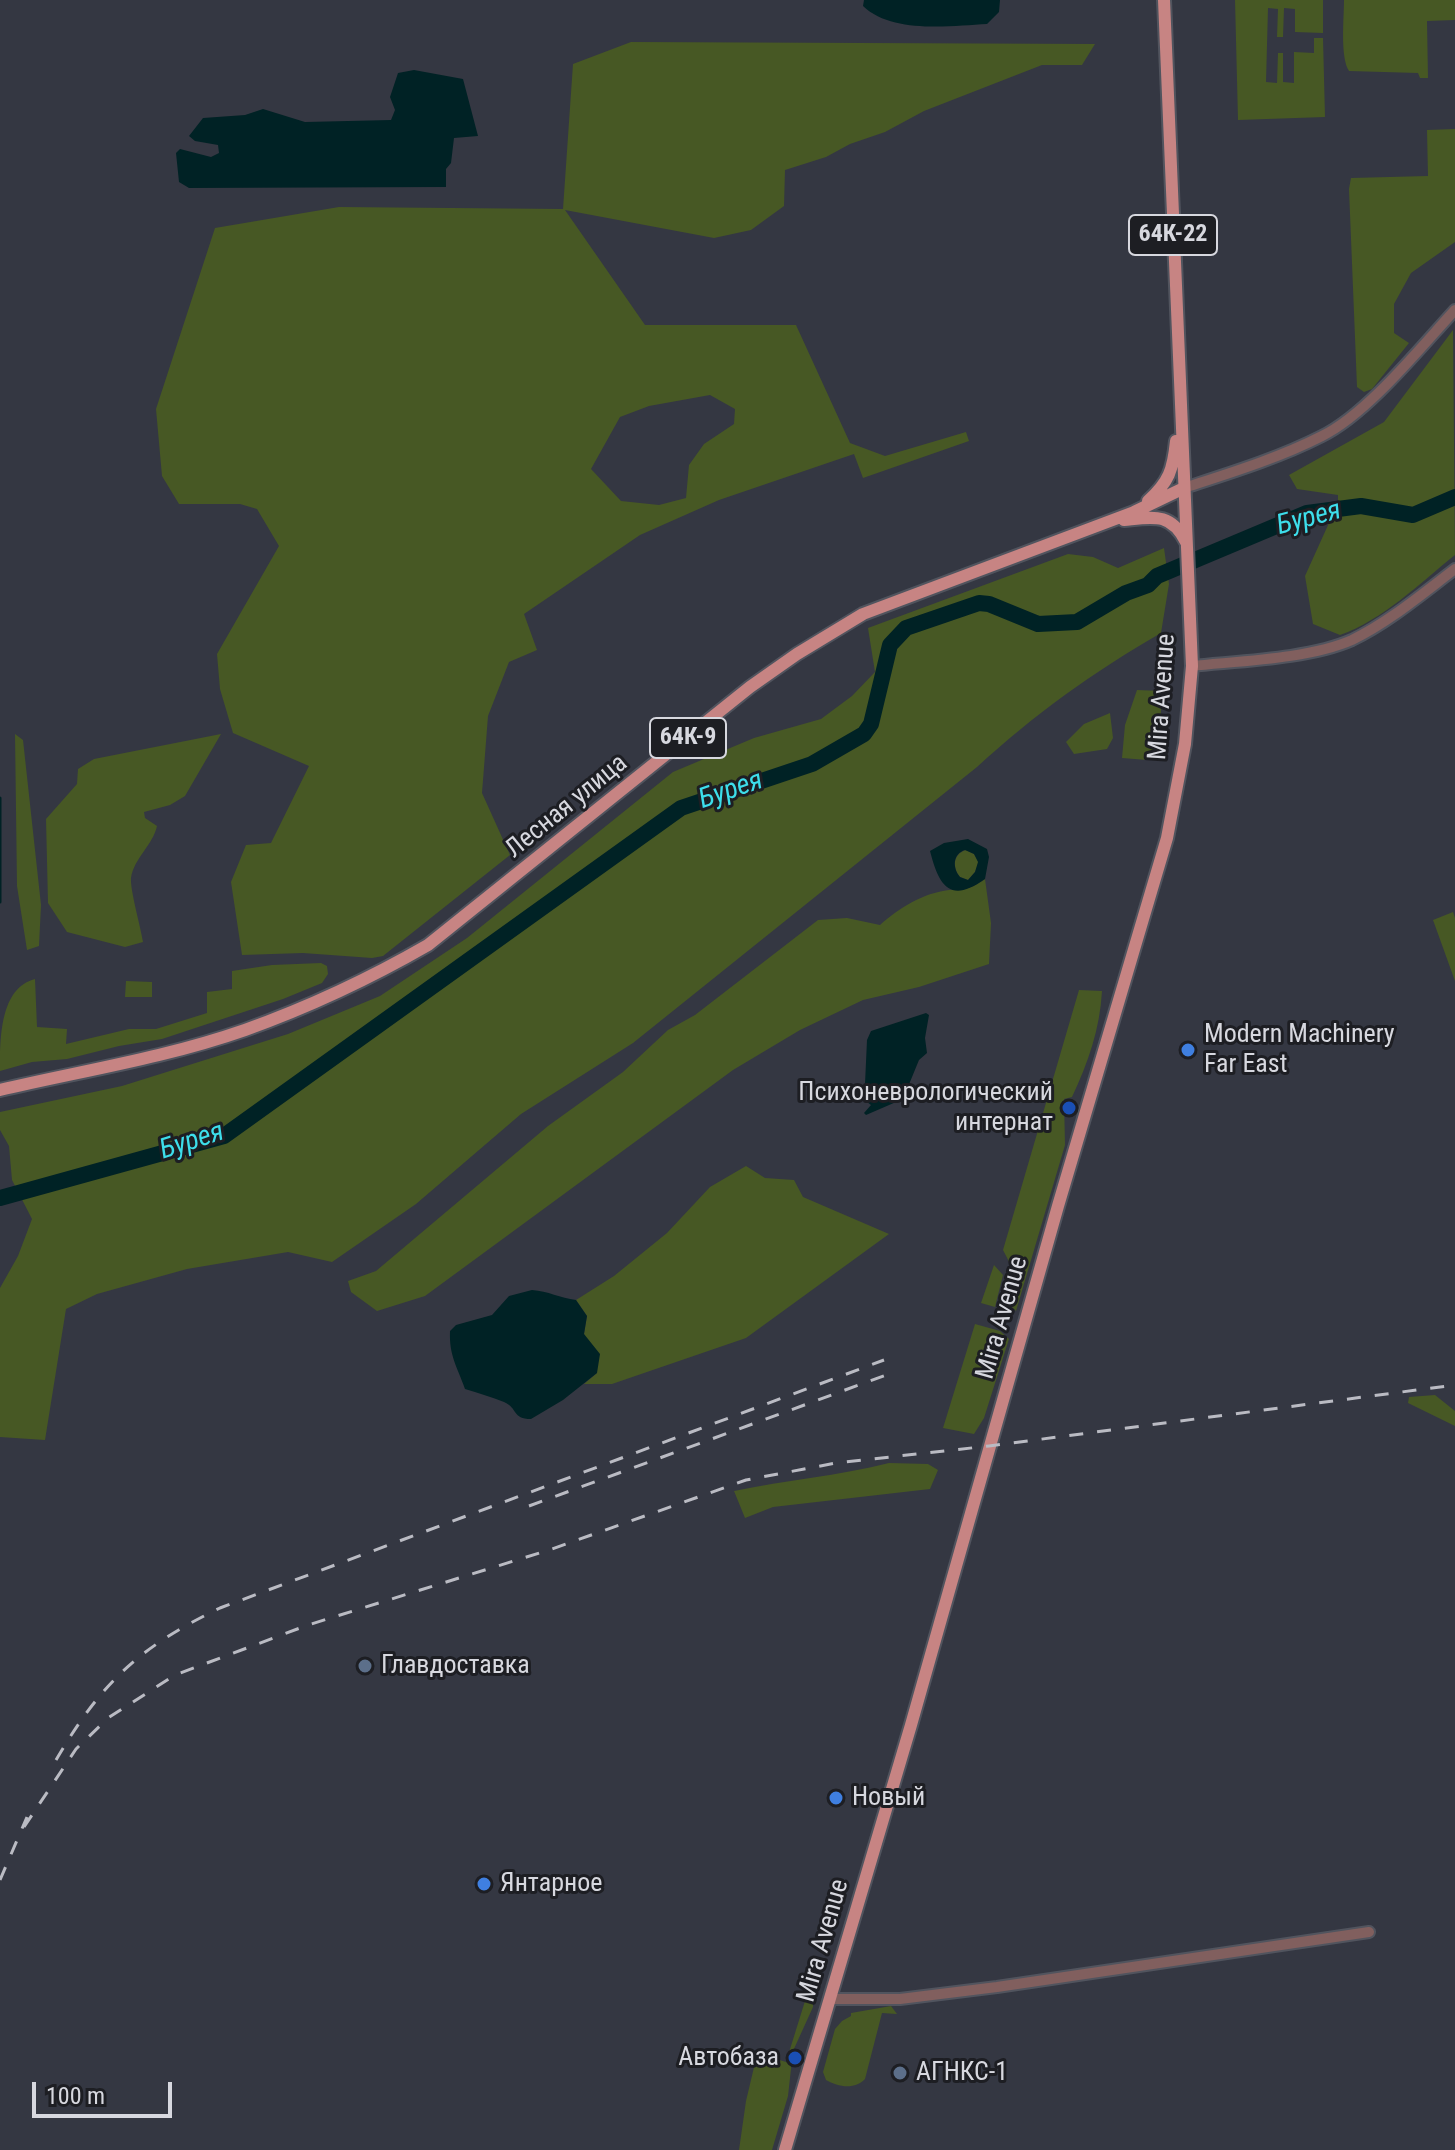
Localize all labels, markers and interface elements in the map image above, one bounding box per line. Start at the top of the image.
road number: 64К-22 [1129,215,1217,255]
water label: Бурея [1273,494,1345,544]
street label: Mira Avenue [1143,633,1183,761]
road number: 64К-9 [650,718,726,758]
street label: Лесная улица [500,749,634,865]
water label: Бурея [695,764,767,818]
place label: Modern Machinery Far East [1204,1019,1395,1080]
marker: Modern Machinery Far East [1179,1041,1197,1059]
place label: Психоневрологический интернат [798,1077,1053,1138]
marker: Психоневрологический интернат [1060,1099,1078,1117]
water label: Бурея [156,1116,228,1168]
street label: Mira Avenue [971,1253,1035,1383]
place label: Главдоставка [381,1650,530,1682]
marker: Главдоставка [356,1657,374,1675]
place label: Новый [852,1782,925,1814]
marker: Новый [827,1789,845,1807]
place label: Янтарное [500,1868,602,1900]
marker: Янтарное [475,1875,493,1893]
street label: Mira Avenue [792,1876,856,2006]
place label: Автобаза [678,2042,779,2074]
marker: Автобаза [786,2049,804,2067]
place label: АГНКС-1 [916,2057,1008,2089]
marker: АГНКС-1 [891,2064,909,2082]
scale bar [36,2066,176,2116]
text: 100 m [46,2082,105,2110]

